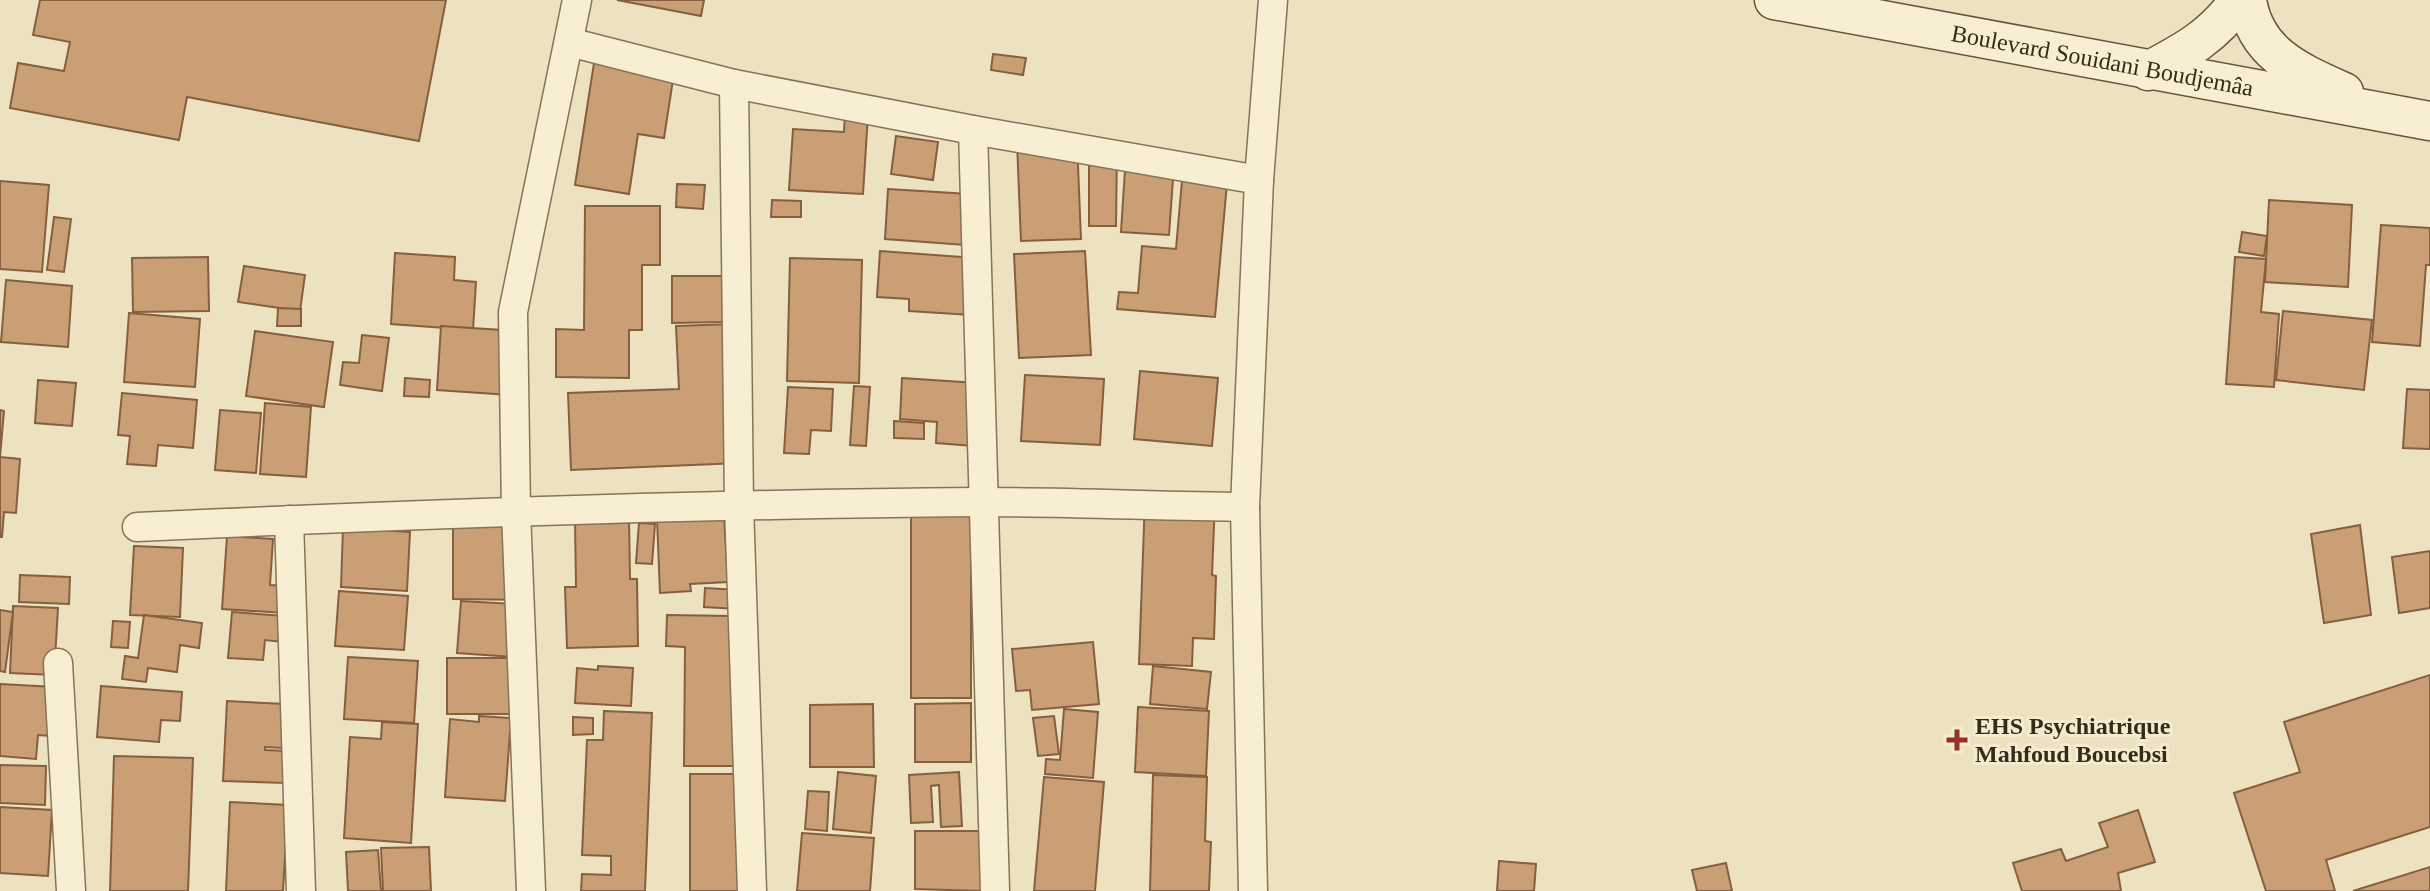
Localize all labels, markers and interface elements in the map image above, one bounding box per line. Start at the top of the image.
street label: Boulevard Souidani Boudjemâa [1949,20,2256,101]
place label: EHS Psychiatrique Mahfoud Boucebsi [1975,713,2171,767]
marker: EHS Psychiatrique Mahfoud Boucebsi [1946,729,1968,751]

